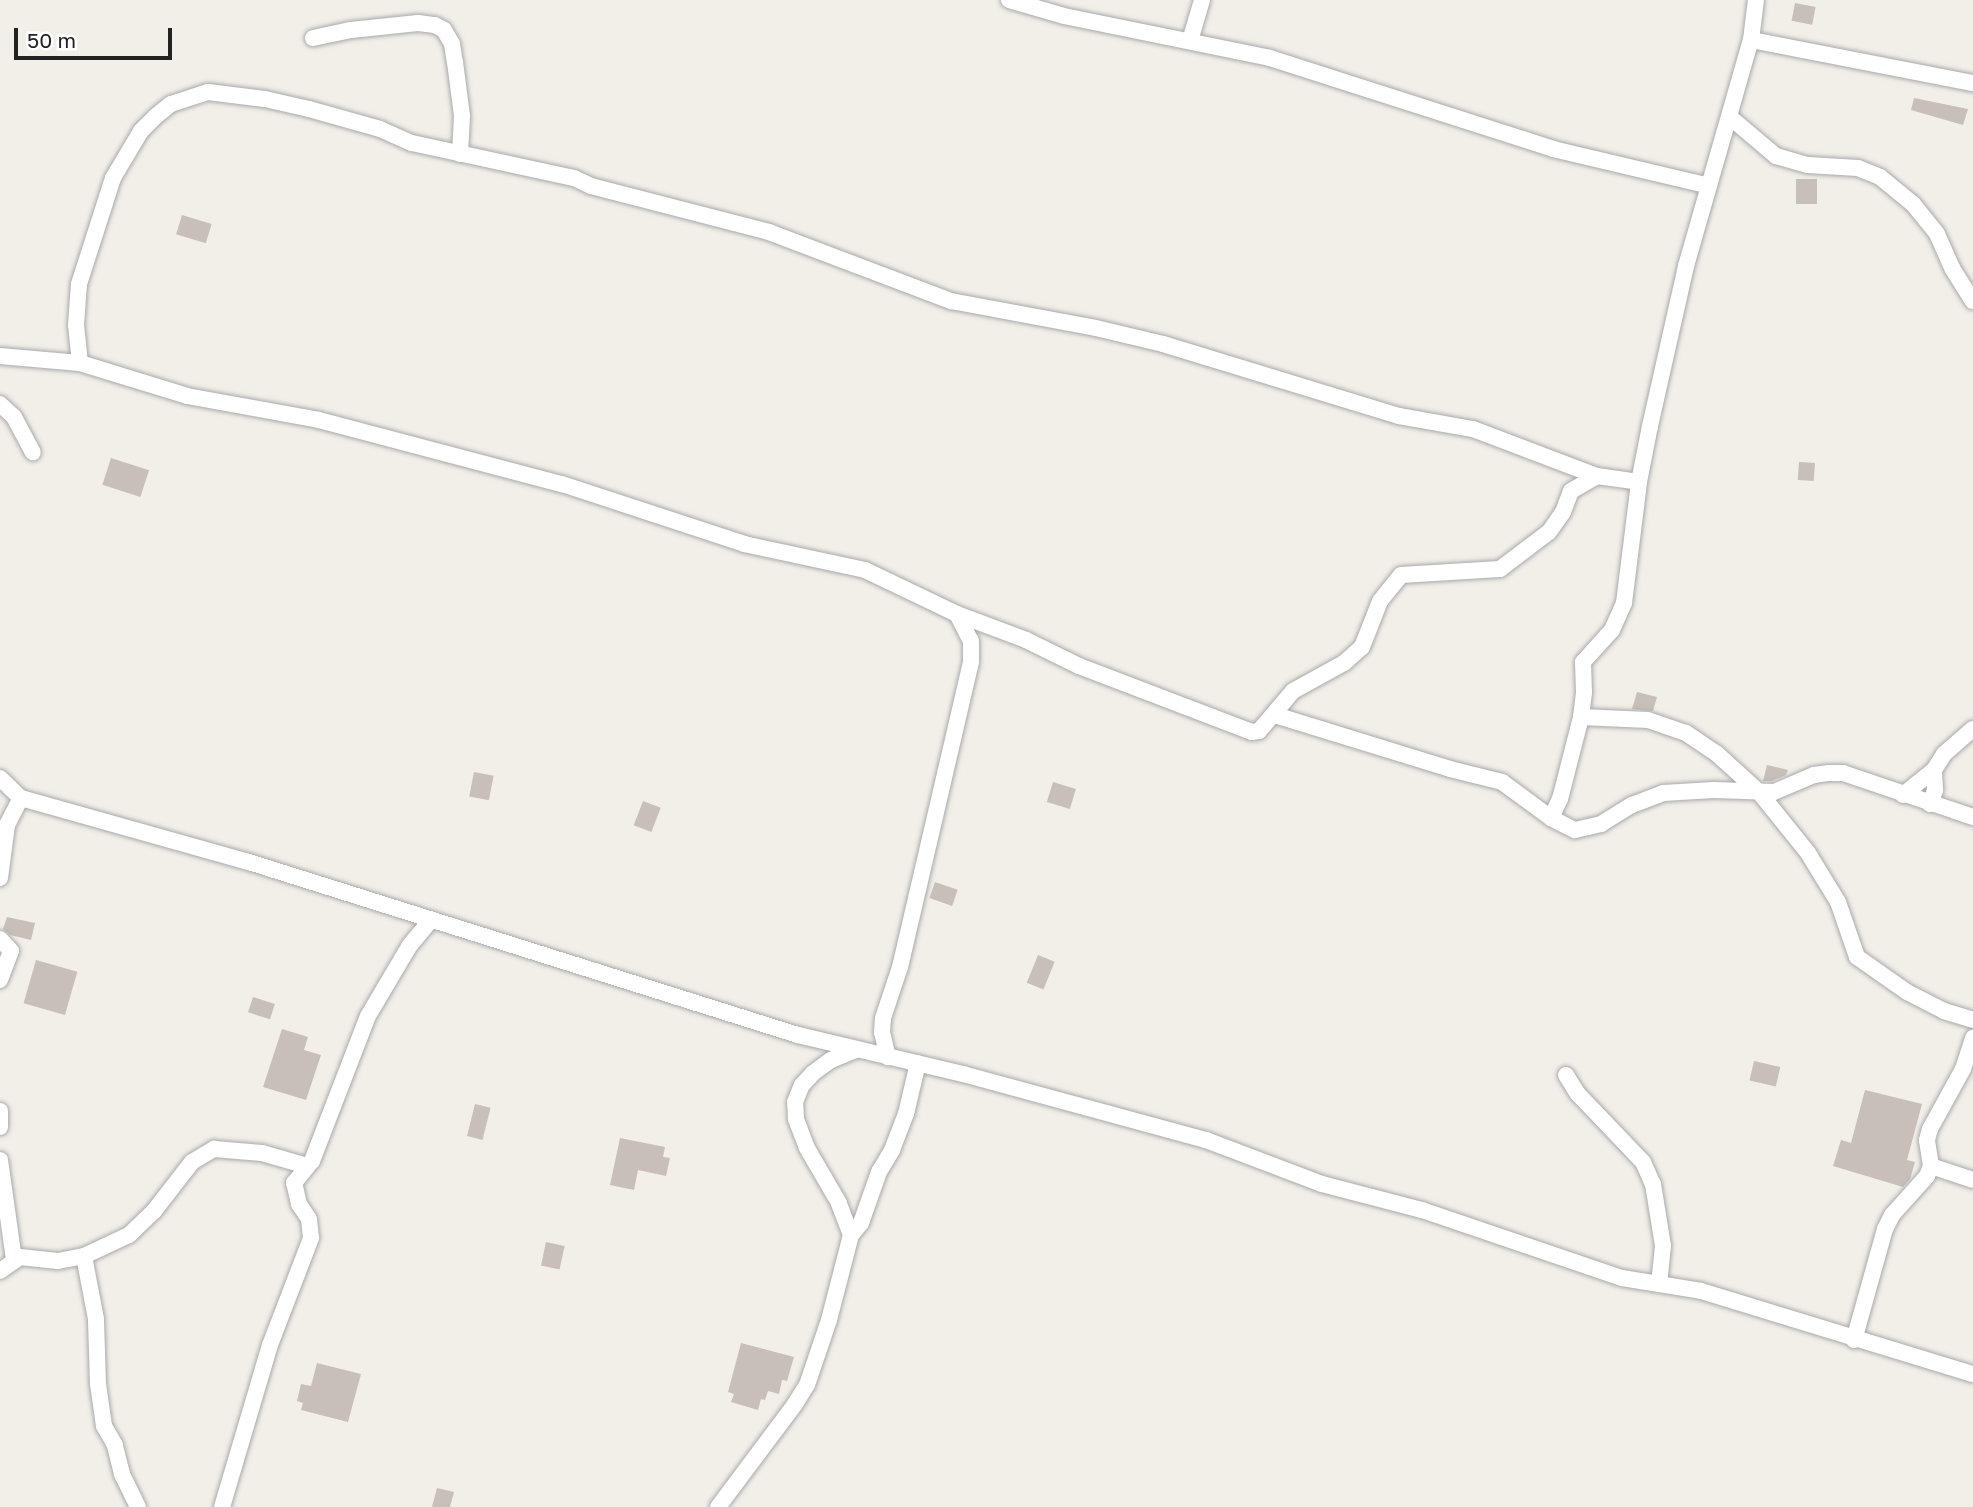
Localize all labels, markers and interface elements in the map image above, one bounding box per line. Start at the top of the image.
scale bar [18,14,175,58]
text: 50 m [27,27,76,53]

